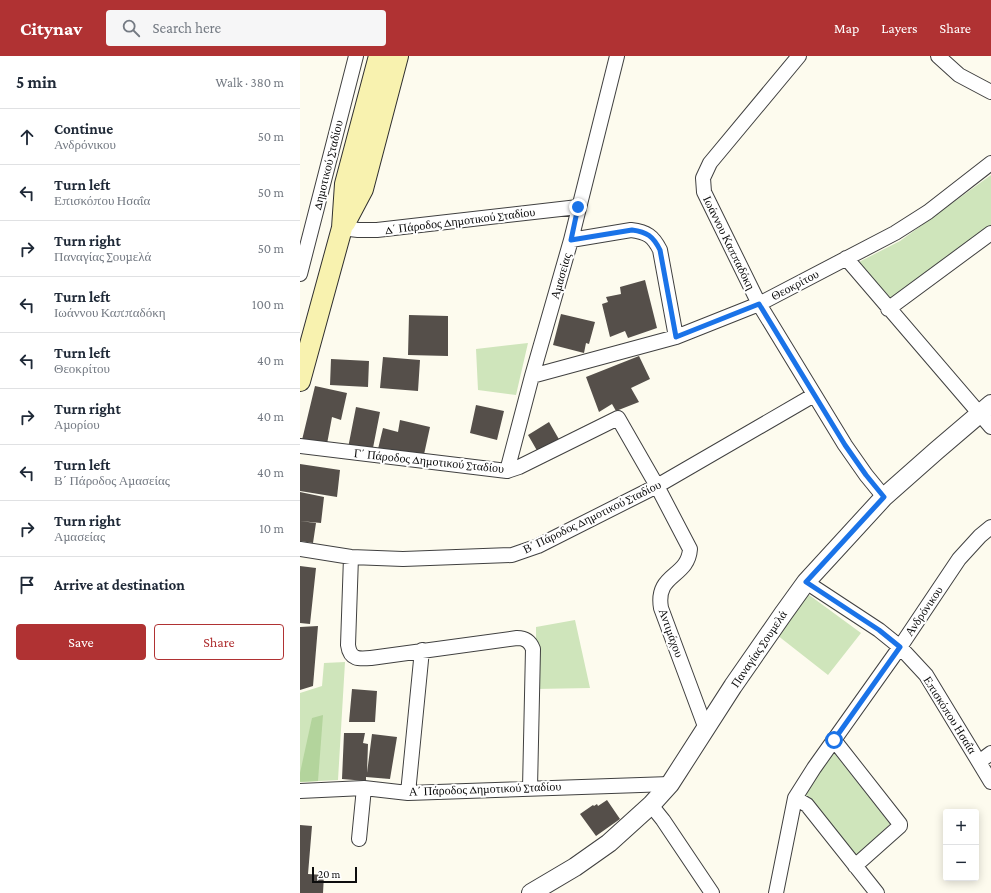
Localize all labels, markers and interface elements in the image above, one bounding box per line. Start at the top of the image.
search box [106,10,386,46]
icon: search [120,17,142,39]
text: Citynav [20,18,82,39]
text: Search here [152,20,221,36]
text: Map [834,20,859,36]
text: Layers [881,20,918,36]
text: Share [940,20,971,36]
text: 5 min [16,73,57,92]
text: Walk · 380 m [216,75,284,90]
street label: Δημοτικού Σταδίου [310,119,346,211]
text: Continue [54,121,113,137]
icon: ahead [16,126,38,148]
text: 50 m [258,129,284,144]
text: Ανδρόνικου [54,137,116,152]
text: Turn left [54,177,110,193]
icon: left [16,182,38,204]
text: 50 m [258,185,284,200]
text: Επισκόπου Ησαΐα [54,193,150,208]
street label: Ιωάννου Καππαδόκη [700,194,758,292]
route end [569,198,587,216]
street label: Δ΄ Πάροδος Δημοτικού Σταδίου [384,205,536,237]
text: Turn right [54,233,121,249]
icon: right [16,238,38,260]
text: 50 m [258,241,284,256]
text: Παναγίας Σουμελά [54,249,151,264]
street label: Αμασείας [548,251,574,301]
street label: Θεοκρίτου [769,267,821,303]
text: Turn left [54,289,110,305]
icon: left [16,294,38,316]
text: 100 m [252,297,284,312]
text: Ιωάννου Καππαδόκη [54,305,166,320]
text: Turn left [54,345,110,361]
icon: left [16,350,38,372]
text: 40 m [257,353,284,368]
text: Θεοκρίτου [54,361,110,376]
text: Turn right [54,401,121,417]
icon: right [16,406,38,428]
text: 40 m [257,409,284,424]
text: Αμορίου [54,417,100,432]
street label: Γ΄ Πάροδος Δημοτικού Σταδίου [353,446,505,476]
text: Turn left [54,457,110,473]
icon: left [16,462,38,484]
text: 40 m [257,465,284,480]
text: Β΄ Πάροδος Αμασείας [54,473,170,488]
street label: Β΄ Πάροδος Δημοτικού Σταδίου [521,477,663,557]
text: Turn right [54,513,121,529]
icon: right [16,518,38,540]
text: 10 m [259,521,284,536]
text: Αμασείας [54,529,105,544]
icon: arrive [16,574,38,596]
text: Arrive at destination [54,577,185,593]
street label: Ανδρόνικου [902,583,946,639]
street label: Αντιμάχου [656,607,686,659]
street label: Παναγίας Σουμελά [728,607,790,690]
button: Save [16,624,146,660]
button: Share [154,624,284,660]
street label: Επισκόπου Ησαΐα [921,674,980,757]
route start [825,731,843,749]
street label: Α΄ Πάροδος Δημοτικού Σταδίου [409,779,561,799]
map controls [943,809,979,881]
button: + [943,809,979,845]
button: − [943,845,979,881]
scale bar [312,865,357,884]
text: 20 m [318,868,340,880]

